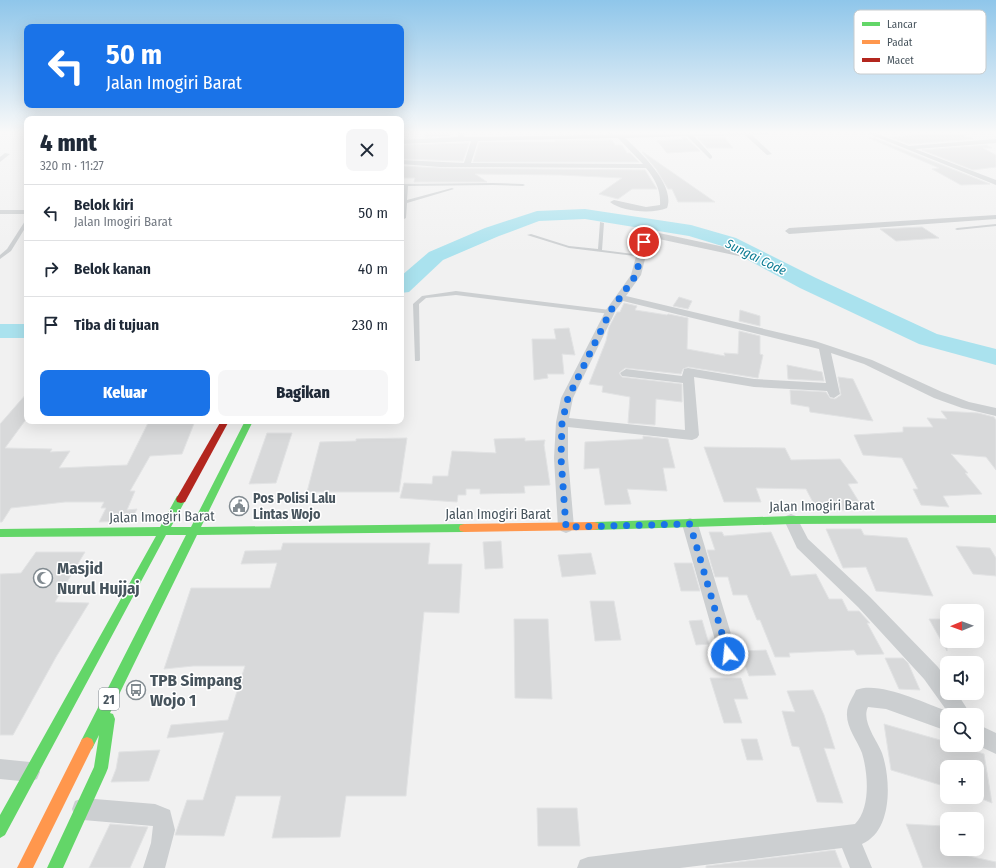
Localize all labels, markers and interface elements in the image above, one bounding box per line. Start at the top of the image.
legend [854,10,986,74]
text: Lancar [887,18,917,31]
text: Padat [887,36,913,49]
text: 50 m [106,38,162,71]
icon: left [40,40,92,92]
text: Macet [887,54,914,67]
text: Jalan Imogiri Barat [106,72,242,94]
text: 4 mnt [40,129,97,157]
button: close [346,129,388,171]
text: 320 m · 11:27 [40,158,104,173]
text: Belok kiri [74,196,134,214]
icon: left [40,202,62,224]
text: 50 m [358,204,388,222]
text: Jalan Imogiri Barat [74,214,172,229]
pin [627,225,661,259]
icon: arrive [633,231,655,253]
water label: Sungai Code [722,235,789,278]
icon: right [40,258,62,280]
text: Belok kanan [74,260,151,278]
text: 40 m [358,260,388,278]
icon: arrive [40,314,62,336]
text: Tiba di tujuan [74,316,159,334]
text: 230 m [352,316,388,334]
button: Keluar [40,370,210,416]
button: Bagikan [218,370,388,416]
place label: Pos Polisi Lalu Lintas Wojo [253,490,336,523]
public building icon: Pos Polisi Lalu Lintas Wojo [228,495,250,517]
street label: Jalan Imogiri Barat [769,497,875,515]
street label: Jalan Imogiri Barat [445,506,551,523]
street label: Jalan Imogiri Barat [109,508,215,526]
place label: Masjid Nurul Hujjaj [57,558,140,599]
mosque icon: Masjid Nurul Hujjaj [32,567,54,589]
north arrow [940,604,984,648]
map controls [940,604,984,856]
position arrow [707,633,749,675]
button: sound [940,656,984,700]
place label: TPB Simpang Wojo 1 [150,670,242,711]
bus stop icon: TPB Simpang Wojo 1 [125,679,147,701]
road number: 21 [99,688,119,710]
button: search [940,708,984,752]
button: + [940,760,984,804]
button: − [940,812,984,856]

